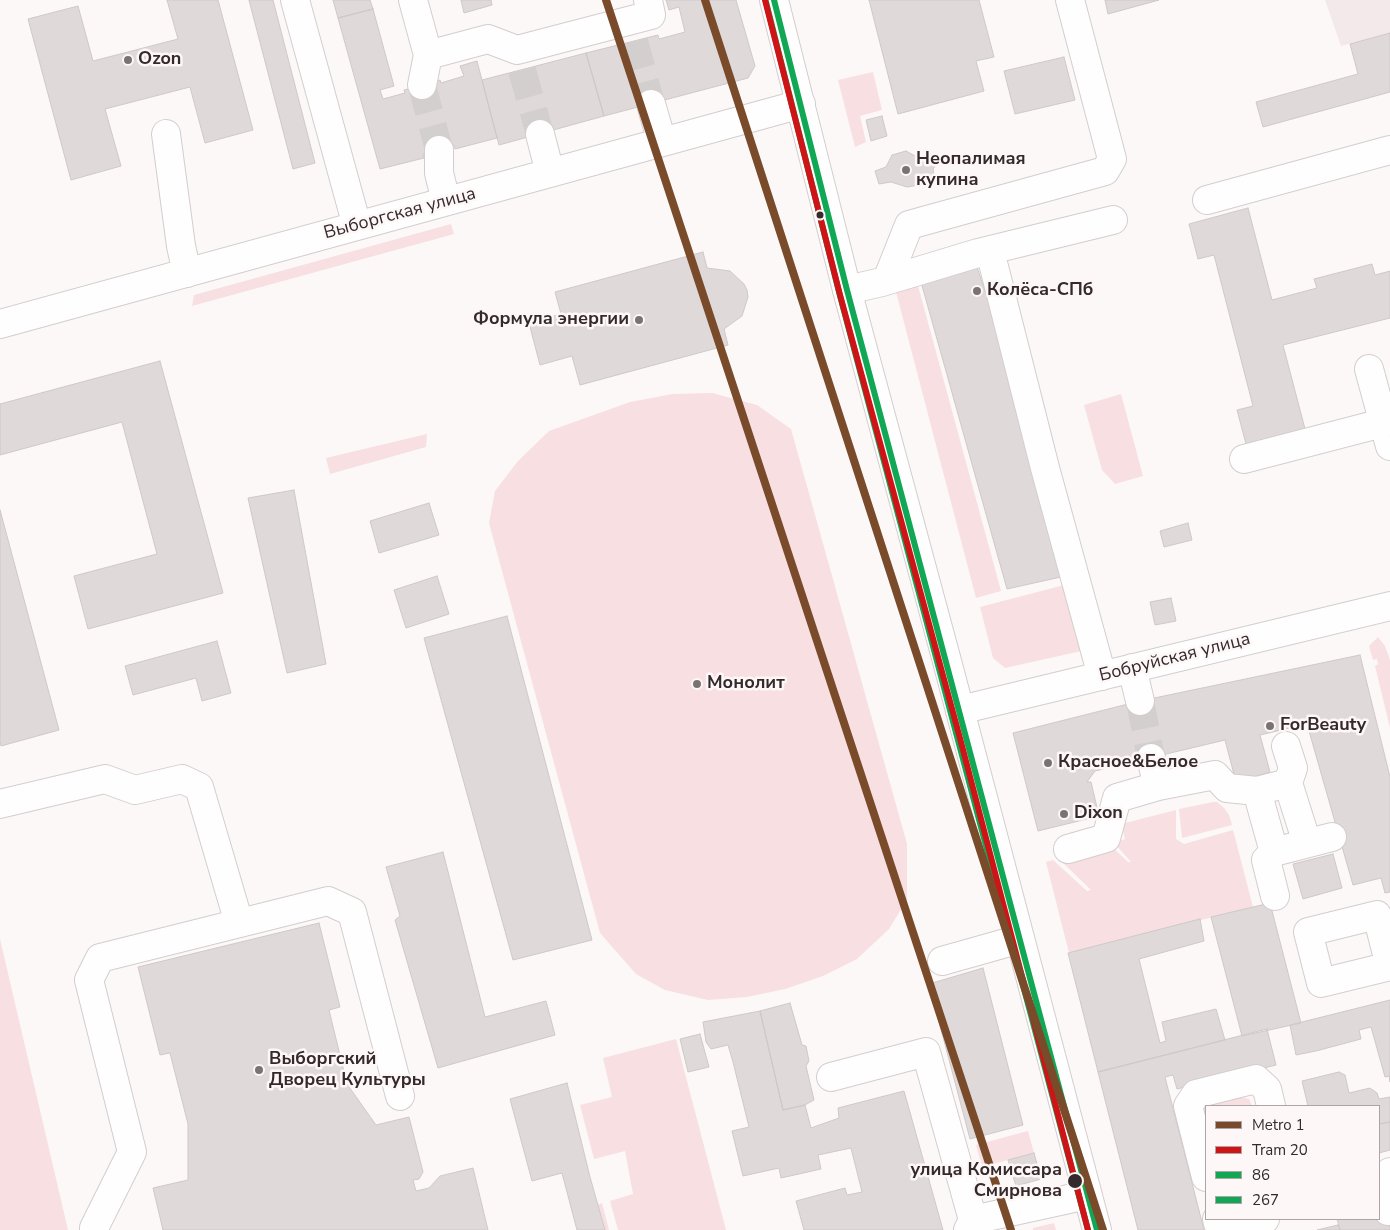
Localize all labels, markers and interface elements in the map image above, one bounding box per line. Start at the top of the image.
place label: Ozon [138,49,181,71]
marker: Ozon [122,54,134,66]
place label: Неопалимая купина [916,149,1026,192]
marker: Неопалимая купина [900,164,912,176]
street label: Выборгская улица [322,183,478,245]
unlabelled marker [815,210,825,220]
place label: Колёса-СПб [987,280,1093,302]
marker: Колёса-СПб [971,285,983,297]
place label: Формула энергии [473,309,629,331]
marker: Формула энергии [633,314,645,326]
street label: Бобруйская улица [1097,629,1253,687]
place label: Монолит [707,673,785,695]
marker: Монолит [691,678,703,690]
place label: ForBeauty [1280,715,1366,737]
marker: ForBeauty [1264,720,1276,732]
place label: Красное&Белое [1058,752,1198,774]
marker: Красное&Белое [1042,757,1054,769]
place label: Dixon [1074,803,1123,825]
marker: Dixon [1058,808,1070,820]
place label: Выборгский Дворец Культуры [269,1049,426,1092]
marker: Выборгский Дворец Культуры [253,1064,265,1076]
legend [1205,1105,1380,1220]
text: Metro 1 [1252,1115,1305,1135]
text: Tram 20 [1252,1140,1308,1160]
place label: улица Комиссара Смирнова [910,1160,1062,1202]
text: 86 [1252,1165,1270,1185]
marker: улица Комиссара Смирнова [1066,1172,1084,1190]
text: 267 [1252,1190,1279,1210]

